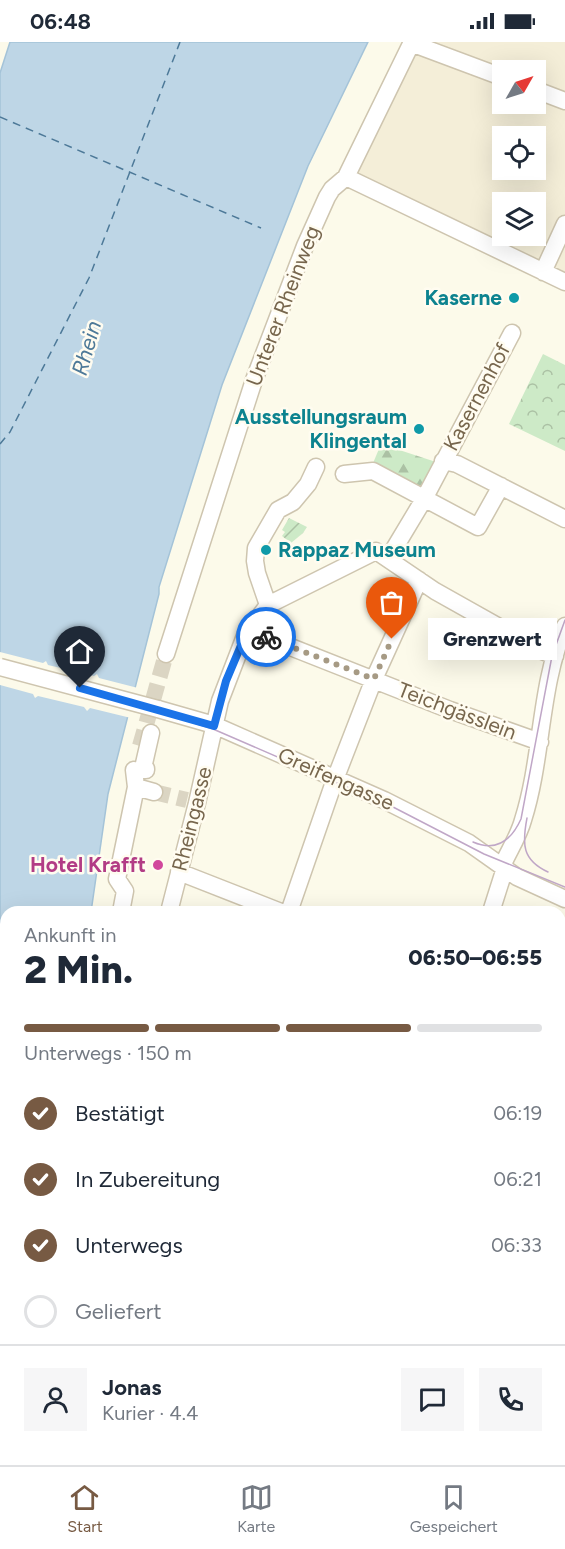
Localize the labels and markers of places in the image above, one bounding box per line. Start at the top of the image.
place label: Kaserne [425,285,502,310]
marker: Kaserne [507,291,521,305]
place label: Ausstellungsraum Klingental [235,404,407,453]
marker: Ausstellungsraum Klingental [412,422,426,436]
place label: Rappaz Museum [278,537,436,562]
marker: Rappaz Museum [259,543,273,557]
pin [366,577,417,639]
callout: Grenzwert [428,618,557,660]
pin [54,626,105,688]
place label: Hotel Krafft [30,852,146,877]
marker: Hotel Krafft [151,858,165,872]

